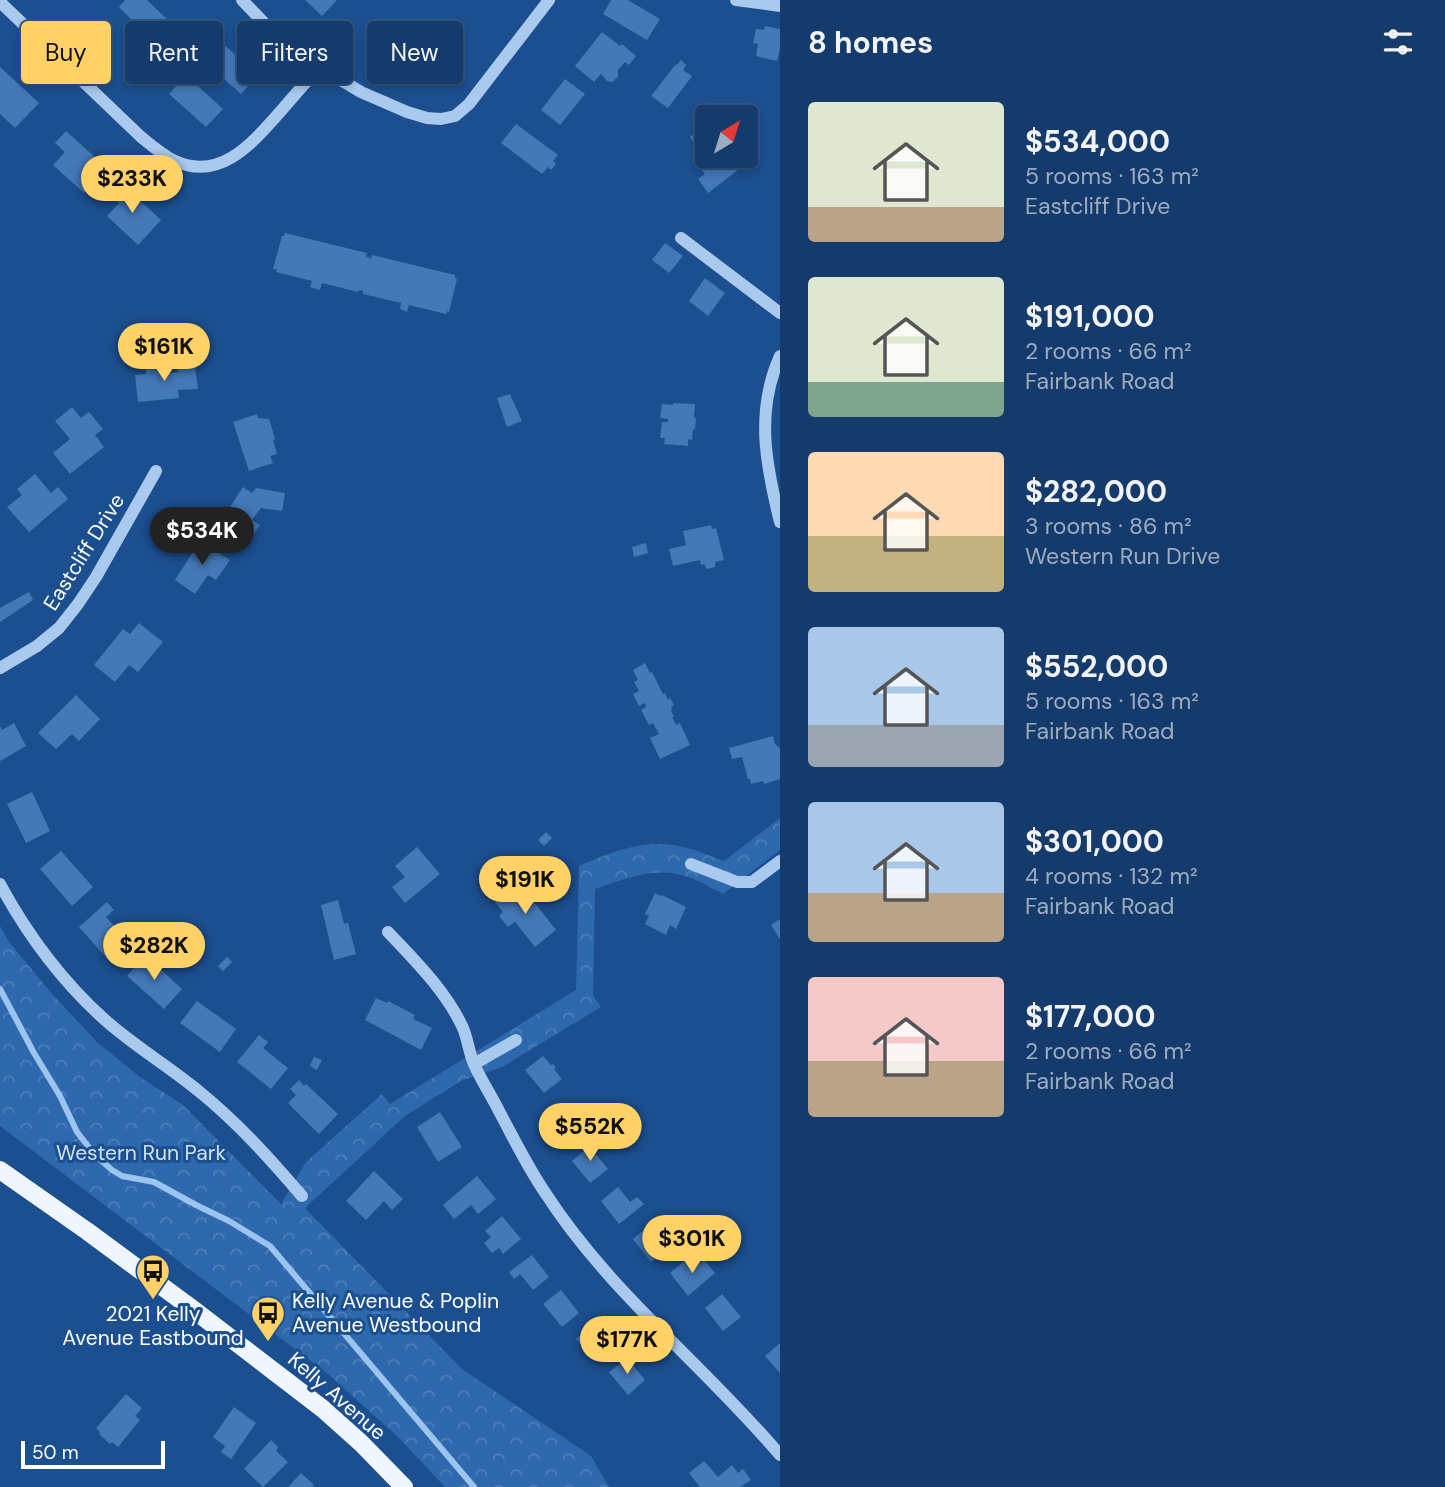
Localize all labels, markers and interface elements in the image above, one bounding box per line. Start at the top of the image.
chip: Buy [21,21,111,84]
chip: Rent [125,21,223,84]
chip: Filters [237,21,353,84]
chip: New [367,21,463,84]
text: 8 homes [808,23,933,62]
icon: filters [1379,23,1417,61]
north arrow [695,105,758,168]
map controls [695,105,758,168]
text: $534,000 [1025,122,1170,161]
icon: home [864,130,948,214]
pin: $233K [83,156,181,215]
text: 5 rooms · 163 m² [1025,161,1199,191]
text: $233K [97,163,167,193]
text: Eastcliff Drive [1025,191,1170,221]
text: $191,000 [1025,297,1155,336]
icon: home [864,305,948,389]
pin: $161K [115,324,213,383]
text: $161K [134,331,194,361]
text: 2 rooms · 66 m² [1025,336,1192,366]
text: Fairbank Road [1025,366,1174,396]
text: $282,000 [1025,472,1167,511]
icon: home [864,480,948,564]
street label: Eastcliff Drive [37,488,131,616]
pin: $534K [153,508,251,567]
text: 3 rooms · 86 m² [1025,511,1192,541]
text: $534K [166,515,238,545]
text: Western Run Drive [1025,541,1220,571]
text: $552,000 [1025,647,1168,686]
icon: home [864,655,948,739]
text: 5 rooms · 163 m² [1025,686,1199,716]
text: Fairbank Road [1025,716,1174,746]
text: $301,000 [1025,822,1164,861]
icon: home [864,830,948,914]
pin: $191K [476,856,574,916]
text: 4 rooms · 132 m² [1025,861,1197,891]
text: $191K [495,864,555,894]
text: Fairbank Road [1025,891,1174,921]
pin: $282K [105,922,203,982]
text: $282K [119,930,189,960]
text: $177,000 [1025,997,1156,1036]
icon: home [864,1005,948,1089]
text: 2 rooms · 66 m² [1025,1036,1192,1066]
text: Fairbank Road [1025,1066,1174,1096]
pin: $552K [541,1104,639,1163]
text: $552K [555,1111,625,1141]
park label: Western Run Park [56,1139,226,1167]
pin: $301K [643,1216,741,1275]
text: $301K [658,1223,726,1253]
bus stop icon: 2021 Kelly Avenue Eastbound [134,1252,172,1301]
place label: Kelly Avenue & Poplin Avenue Westbound [292,1287,499,1339]
bus stop icon: Kelly Avenue & Poplin Avenue Westbound [249,1294,287,1343]
place label: 2021 Kelly Avenue Eastbound [62,1300,244,1352]
pin: $177K [578,1316,676,1376]
text: $177K [596,1324,658,1354]
street label: Kelly Avenue [282,1346,392,1446]
scale bar [21,1438,164,1470]
text: 50 m [32,1440,79,1465]

